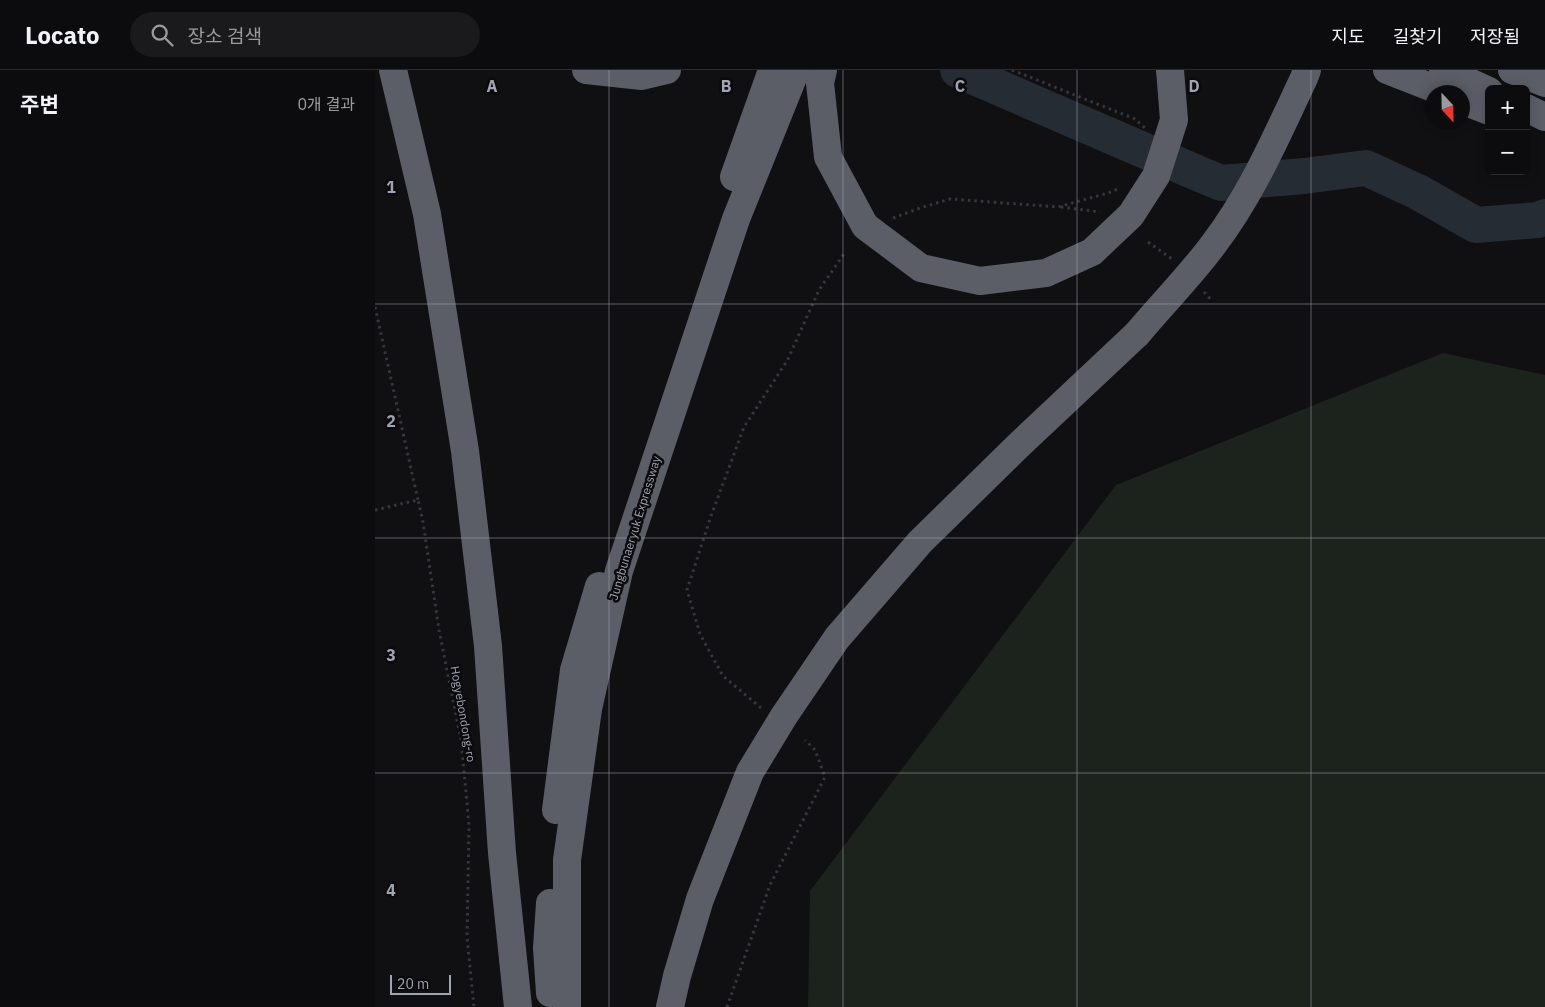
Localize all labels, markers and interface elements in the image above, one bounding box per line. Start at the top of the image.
search box [130,12,480,57]
text: Locato [25,19,100,51]
icon: search [148,21,176,49]
text: 장소 검색 [188,24,262,48]
text: 지도 [1332,25,1365,48]
text: 길찾기 [1393,25,1442,48]
text: 저장됨 [1470,25,1520,48]
text: A [487,76,498,96]
text: B [721,76,732,96]
text: C [955,76,965,96]
text: D [1188,76,1200,96]
north arrow [1425,85,1470,130]
map controls [1485,85,1530,175]
button: + [1485,85,1530,130]
text: 주변 [20,90,59,118]
text: 0개 결과 [297,94,355,114]
button: − [1485,130,1530,175]
text: 1 [386,177,396,197]
text: 2 [386,411,396,431]
street label: Jungbunaeryuk Expressway [605,454,664,602]
text: 3 [386,645,396,665]
street label: Hogyebondong-ro [448,665,479,763]
text: 4 [386,880,396,900]
scale bar [390,972,451,995]
text: 20 m [397,975,429,993]

